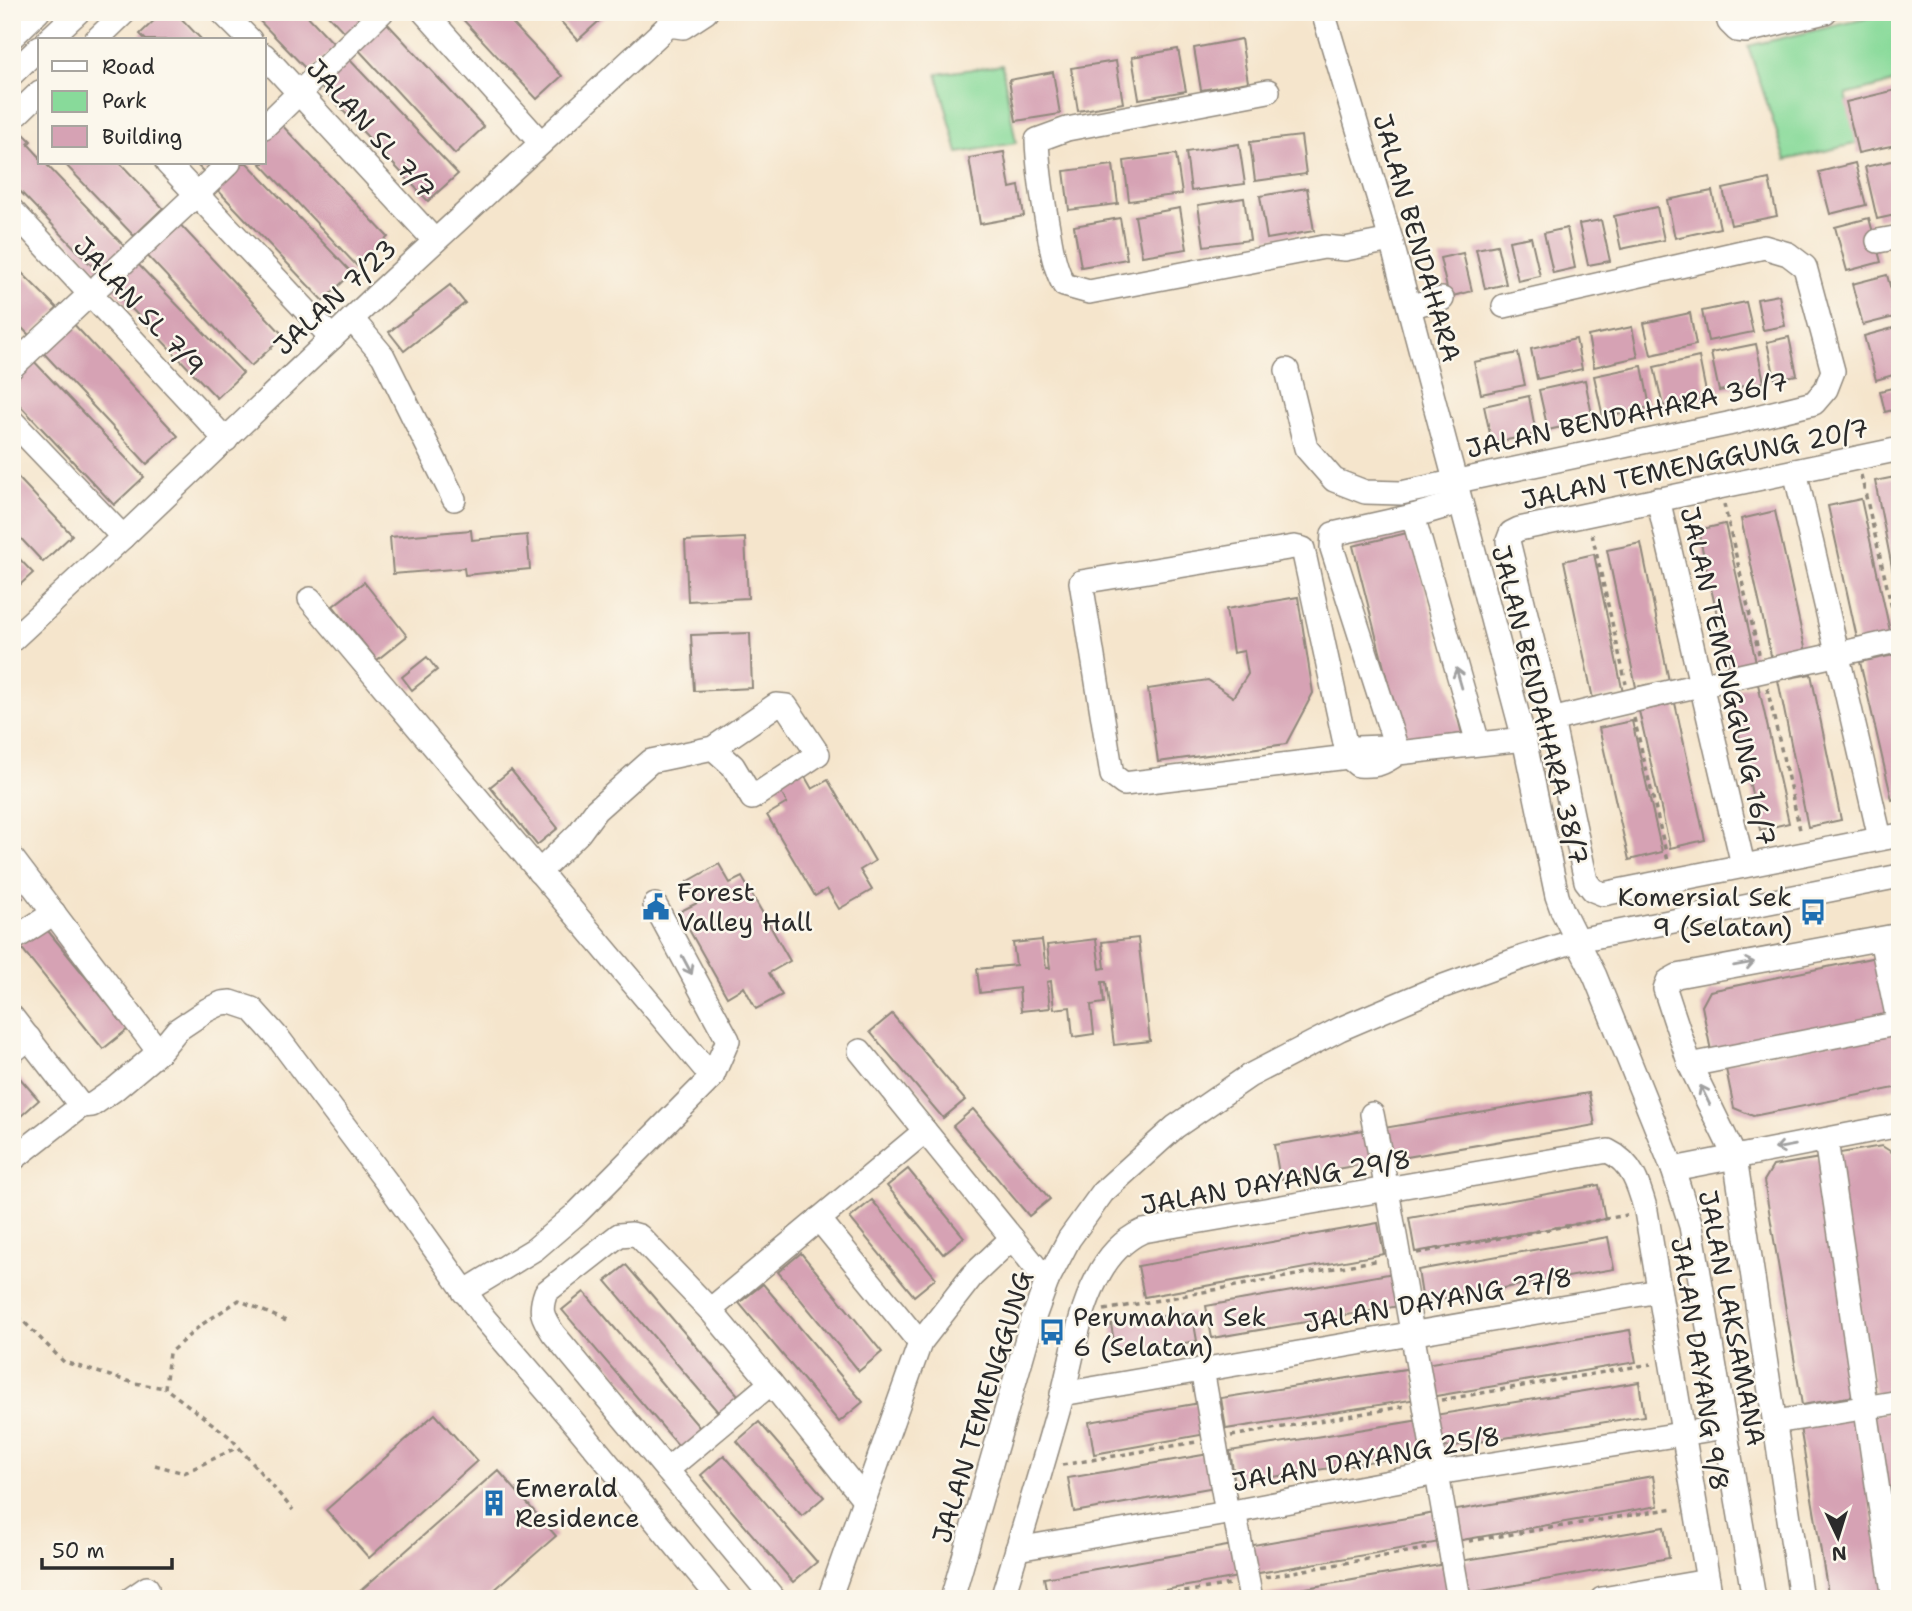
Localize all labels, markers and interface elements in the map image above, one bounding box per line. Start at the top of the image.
legend [38,38,266,164]
street label: JALAN SL 7/7 [299,51,444,206]
text: Road [102,53,155,81]
text: Park [102,87,147,115]
street label: JALAN BENDAHARA [1365,110,1470,366]
text: Building [102,123,182,151]
street label: JALAN SL 7/9 [66,229,213,382]
street label: JALAN 7/23 [266,231,404,363]
street label: JALAN BENDAHARA 36/7 [1463,363,1791,466]
street label: JALAN TEMENGGUNG 20/7 [1518,410,1872,517]
street label: JALAN TEMENGGUNG 16/7 [1672,503,1785,849]
street label: JALAN BENDAHARA 38/7 [1484,541,1597,868]
one-way arrow [1452,667,1465,689]
place label: Forest Valley Hall [677,874,813,939]
place label: Komersial Sek 9 (Selatan) [1617,879,1792,944]
public building icon: Forest Valley Hall [641,892,671,922]
bus stop icon: Komersial Sek 9 (Selatan) [1798,897,1828,927]
one-way arrow [681,955,695,975]
one-way arrow [1732,956,1755,970]
one-way arrow [1698,1085,1711,1106]
street label: JALAN DAYANG 29/8 [1138,1141,1414,1222]
one-way arrow [1774,1141,1797,1155]
street label: JALAN LAKSAMANA [1691,1187,1774,1449]
street label: JALAN DAYANG 9/8 [1663,1235,1738,1493]
street label: JALAN DAYANG 27/8 [1301,1259,1575,1340]
street label: JALAN TEMENGGUNG [923,1266,1040,1547]
place label: Perumahan Sek 6 (Selatan) [1073,1299,1267,1364]
bus stop icon: Perumahan Sek 6 (Selatan) [1037,1317,1067,1347]
street label: JALAN DAYANG 25/8 [1229,1418,1503,1499]
place label: Emerald Residence [515,1470,640,1535]
building icon: Emerald Residence [479,1488,509,1518]
north arrow [1804,1502,1874,1572]
scale bar [42,1527,172,1571]
text: 50 m [52,1537,105,1565]
text: N [1831,1540,1848,1566]

